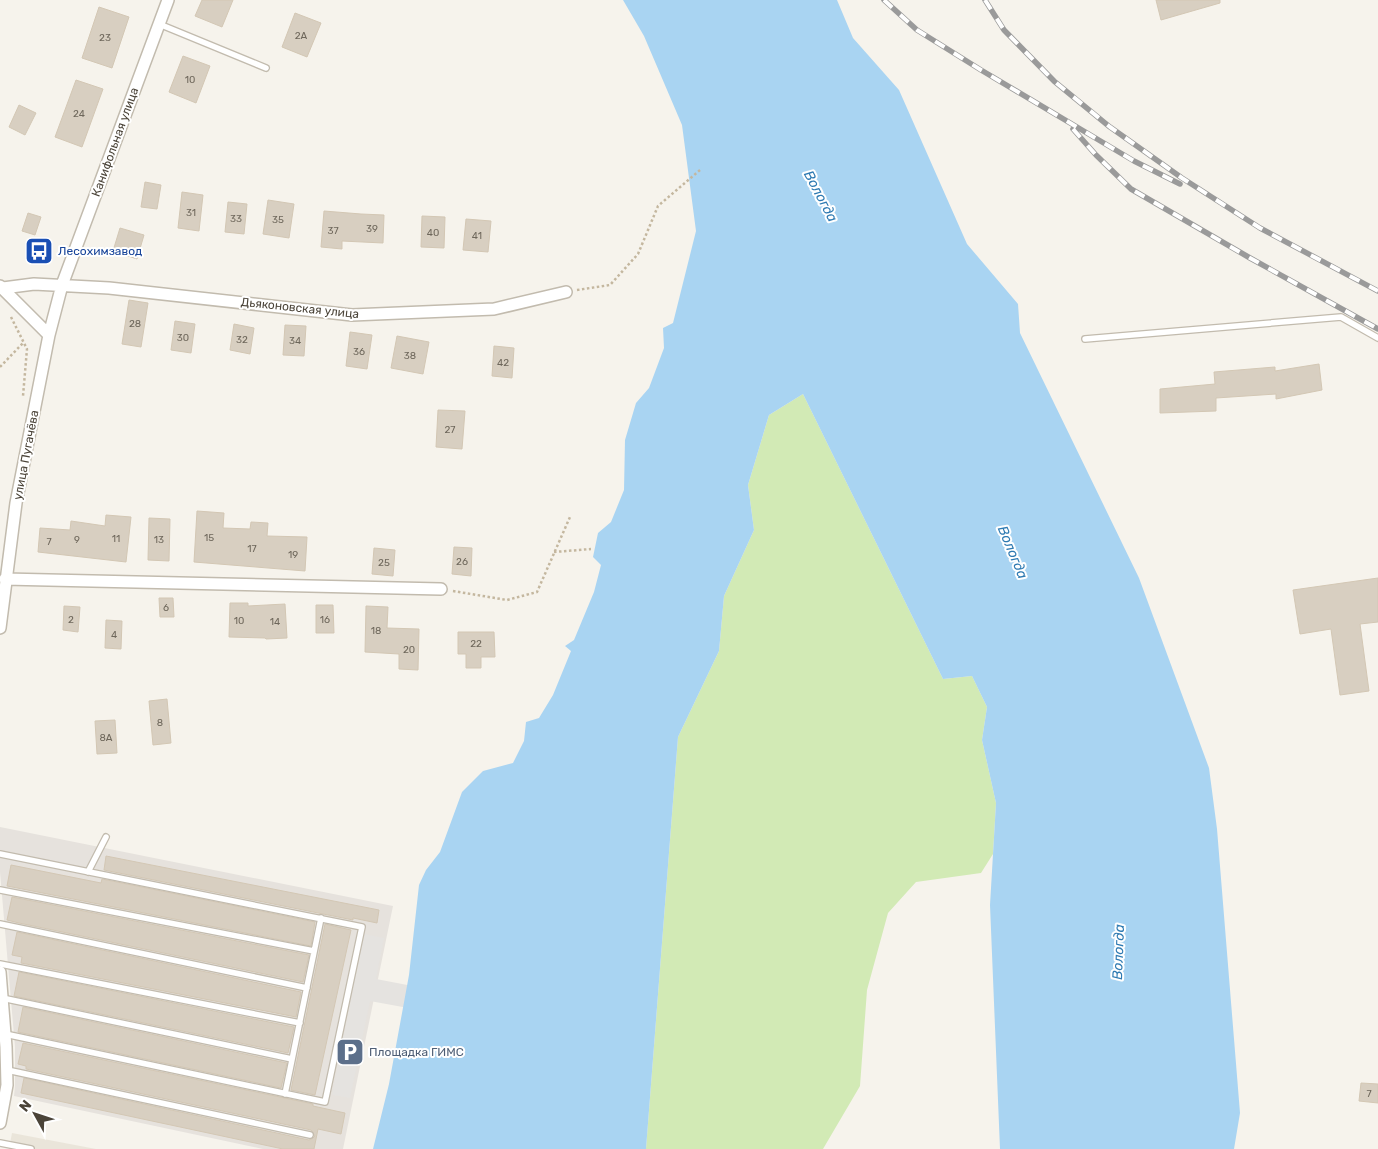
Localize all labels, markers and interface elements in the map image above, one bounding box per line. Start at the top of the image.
house number: 2А [295,30,308,42]
house number: 23 [99,32,111,44]
house number: 10 [185,74,195,86]
street label: Канифольная улица [89,85,141,199]
house number: 24 [73,108,85,120]
water label: Вологда [800,168,841,225]
house number: 31 [186,207,196,219]
house number: 33 [230,213,242,225]
house number: 35 [272,214,284,226]
house number: 39 [366,223,378,235]
house number: 37 [327,225,339,237]
house number: 40 [427,227,439,239]
house number: 41 [472,230,482,242]
bus stop icon: Лесохимзавод [24,236,54,266]
place label: Лесохимзавод [58,244,142,258]
street label: Дьяконовская улица [240,295,360,321]
house number: 28 [129,318,141,330]
house number: 30 [177,332,189,344]
house number: 32 [236,334,248,346]
house number: 34 [289,335,301,347]
house number: 36 [353,346,365,358]
house number: 38 [404,350,416,362]
house number: 42 [497,357,509,369]
street label: улица Пугачёва [10,409,42,501]
house number: 27 [445,424,456,436]
water label: Вологда [994,523,1031,581]
house number: 15 [204,532,214,544]
house number: 11 [112,533,120,545]
house number: 9 [74,534,80,546]
house number: 13 [154,534,164,546]
house number: 7 [46,536,52,548]
house number: 17 [247,543,257,555]
house number: 19 [288,549,298,561]
house number: 26 [456,556,468,568]
house number: 25 [378,557,390,569]
house number: 6 [163,602,169,614]
house number: 2 [68,614,74,626]
house number: 16 [320,614,330,626]
house number: 10 [234,615,244,627]
house number: 14 [270,616,280,628]
house number: 18 [371,625,381,637]
house number: 4 [111,629,117,641]
house number: 22 [470,638,482,650]
house number: 20 [403,644,415,656]
house number: 8 [157,717,163,729]
house number: 8А [99,732,113,744]
water label: Вологда [1109,924,1128,980]
parking icon: Площадка ГИМС [335,1037,365,1067]
place label: Площадка ГИМС [369,1045,464,1059]
house number: 7 [1366,1088,1372,1100]
north arrow [10,1089,60,1139]
text: N [16,1097,35,1115]

